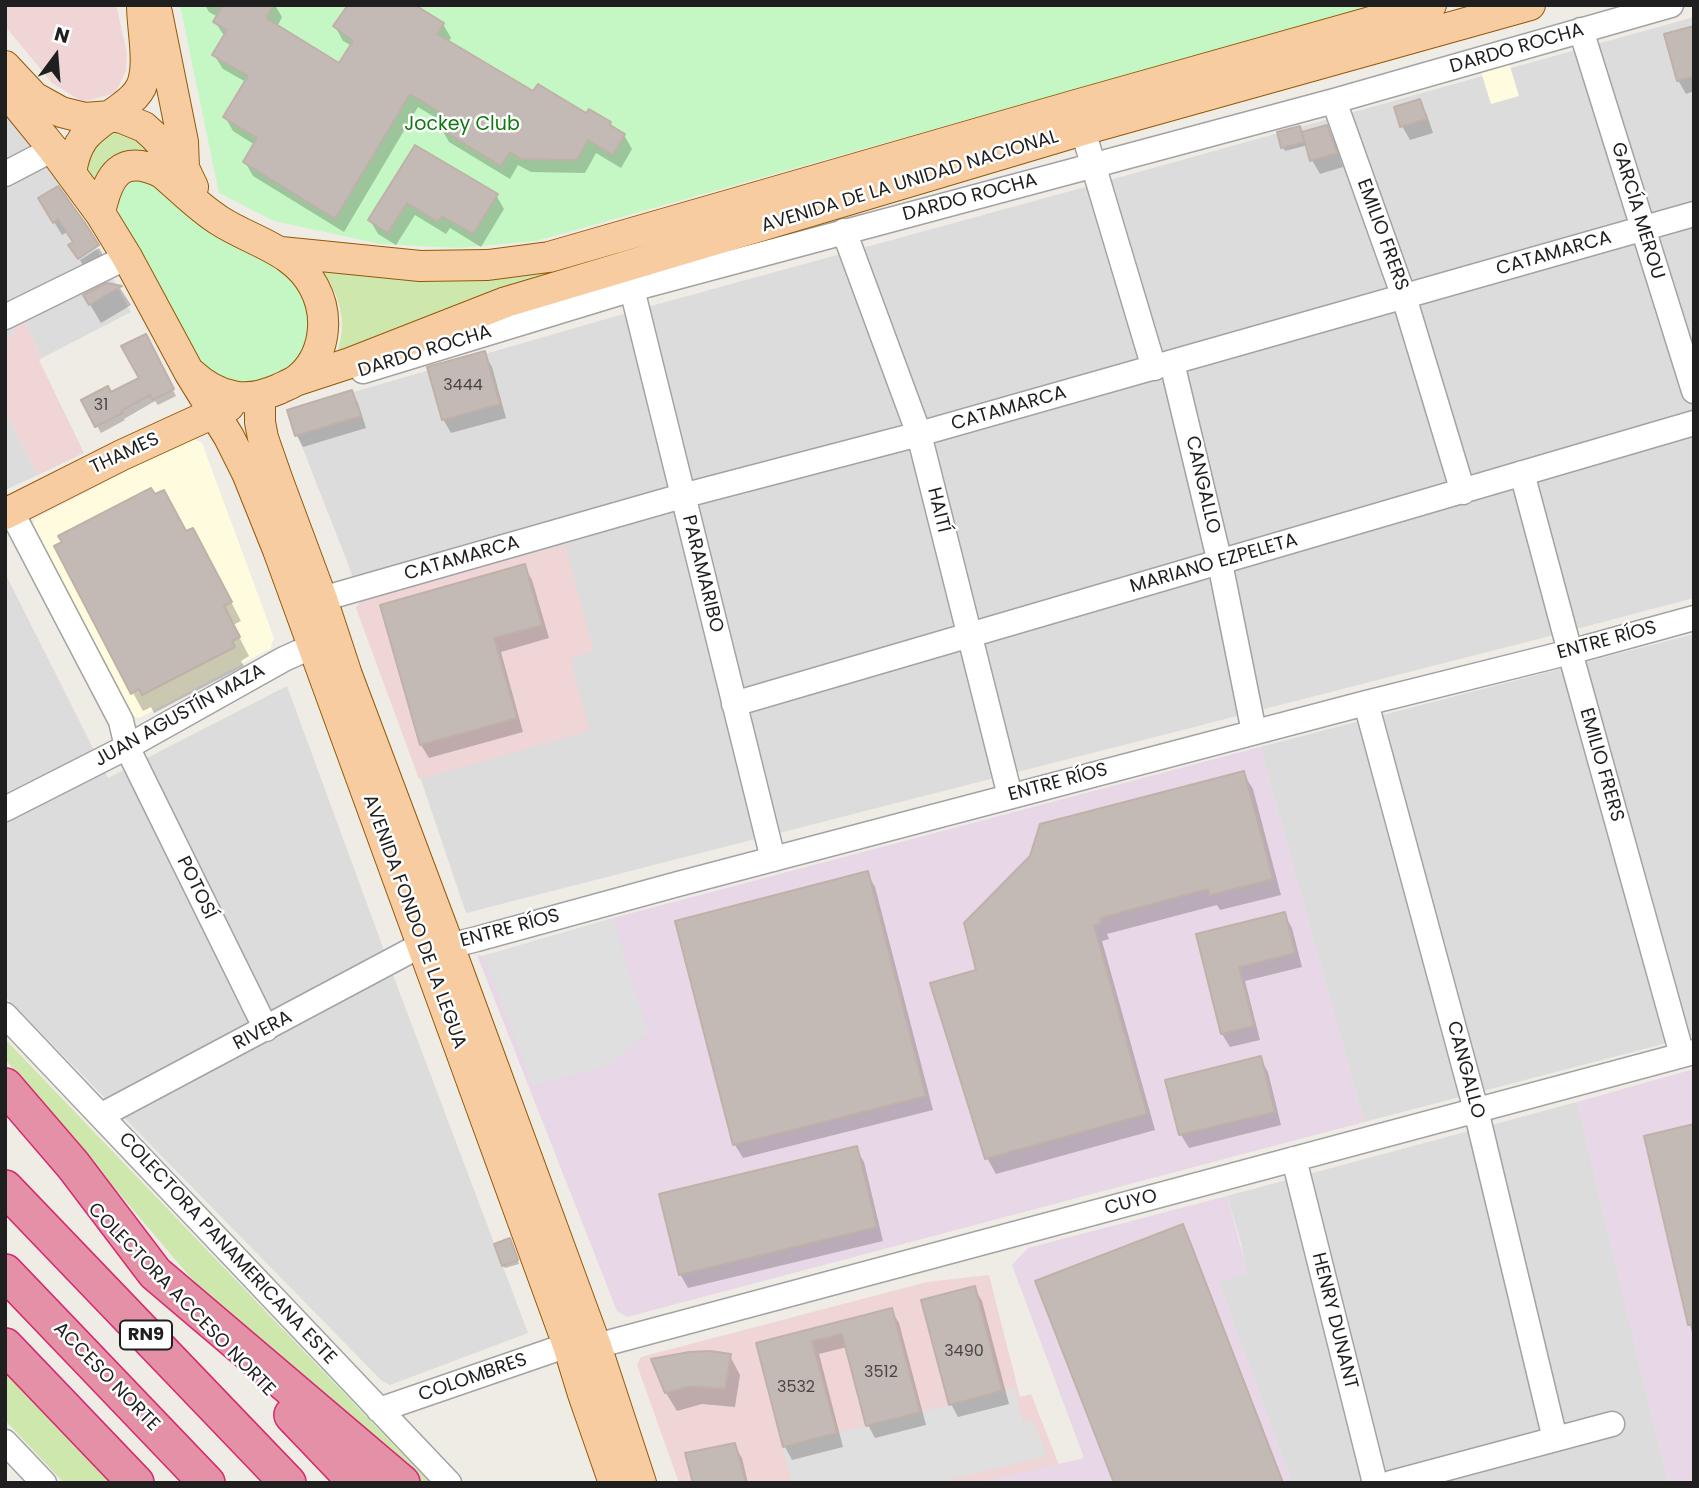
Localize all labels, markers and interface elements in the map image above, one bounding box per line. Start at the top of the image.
street label: DARDO ROCHA [1447,19,1587,79]
text: N [51,20,73,50]
north arrow [21,21,91,91]
park label: Jockey Club [404,114,520,136]
street label: AVENIDA DE LA UNIDAD NACIONAL [759,126,1061,238]
street label: GARCÍA MEROU [1605,140,1669,282]
street label: DARDO ROCHA [900,169,1040,227]
street label: EMILIO FRERS [1351,176,1413,294]
street label: CATAMARCA [1494,227,1614,281]
street label: DARDO ROCHA [356,321,494,383]
house number: 3444 [443,376,483,396]
street label: CATAMARCA [949,382,1069,436]
house number: 31 [94,396,108,416]
street label: THAMES [87,428,163,480]
street label: CANGALLO [1180,434,1224,536]
street label: HAITÍ [921,485,955,535]
street label: PARAMARIBO [676,513,728,635]
street label: MARIANO EZPELETA [1128,529,1300,599]
street label: CATAMARCA [402,532,522,586]
street label: ENTRE RÍOS [1555,617,1659,665]
street label: JUAN AGUSTÍN MAZA [91,660,269,772]
street label: EMILIO FRERS [1574,706,1628,824]
street label: ENTRE RÍOS [1006,759,1110,807]
street label: AVENIDA FONDO DE LA LEGUA [357,792,471,1052]
street label: POTOSÍ [171,853,221,923]
street label: ENTRE RÍOS [458,905,562,953]
street label: RIVERA [230,1006,296,1056]
street label: CANGALLO [1441,1019,1489,1121]
street label: COLECTORA PANAMERICANA ESTE [113,1128,341,1370]
street label: CUYO [1102,1185,1160,1221]
street label: COLECTORA ACCESO NORTE [83,1199,279,1401]
street label: HENRY DUNANT [1306,1250,1362,1392]
street label: ACCESO NORTE [48,1318,164,1436]
road number: RN9 [120,1320,172,1350]
house number: 3490 [944,1342,984,1362]
street label: COLOMBRES [416,1349,530,1407]
house number: 3512 [864,1363,898,1383]
house number: 3532 [777,1378,815,1398]

